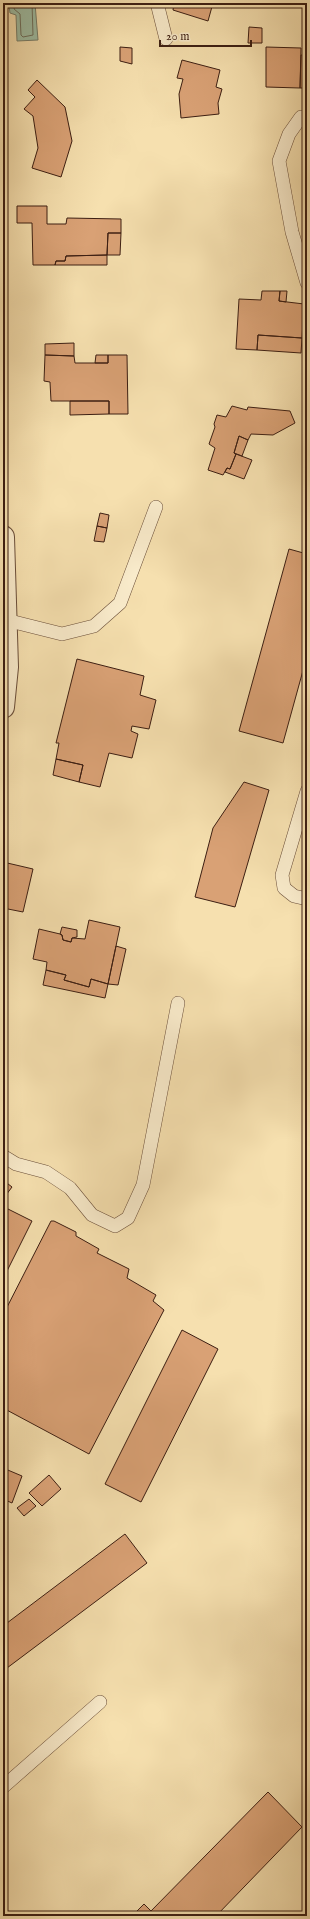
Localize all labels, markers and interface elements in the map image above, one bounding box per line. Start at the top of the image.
scale bar [160,22,251,48]
text: 20 m [166,29,189,44]

